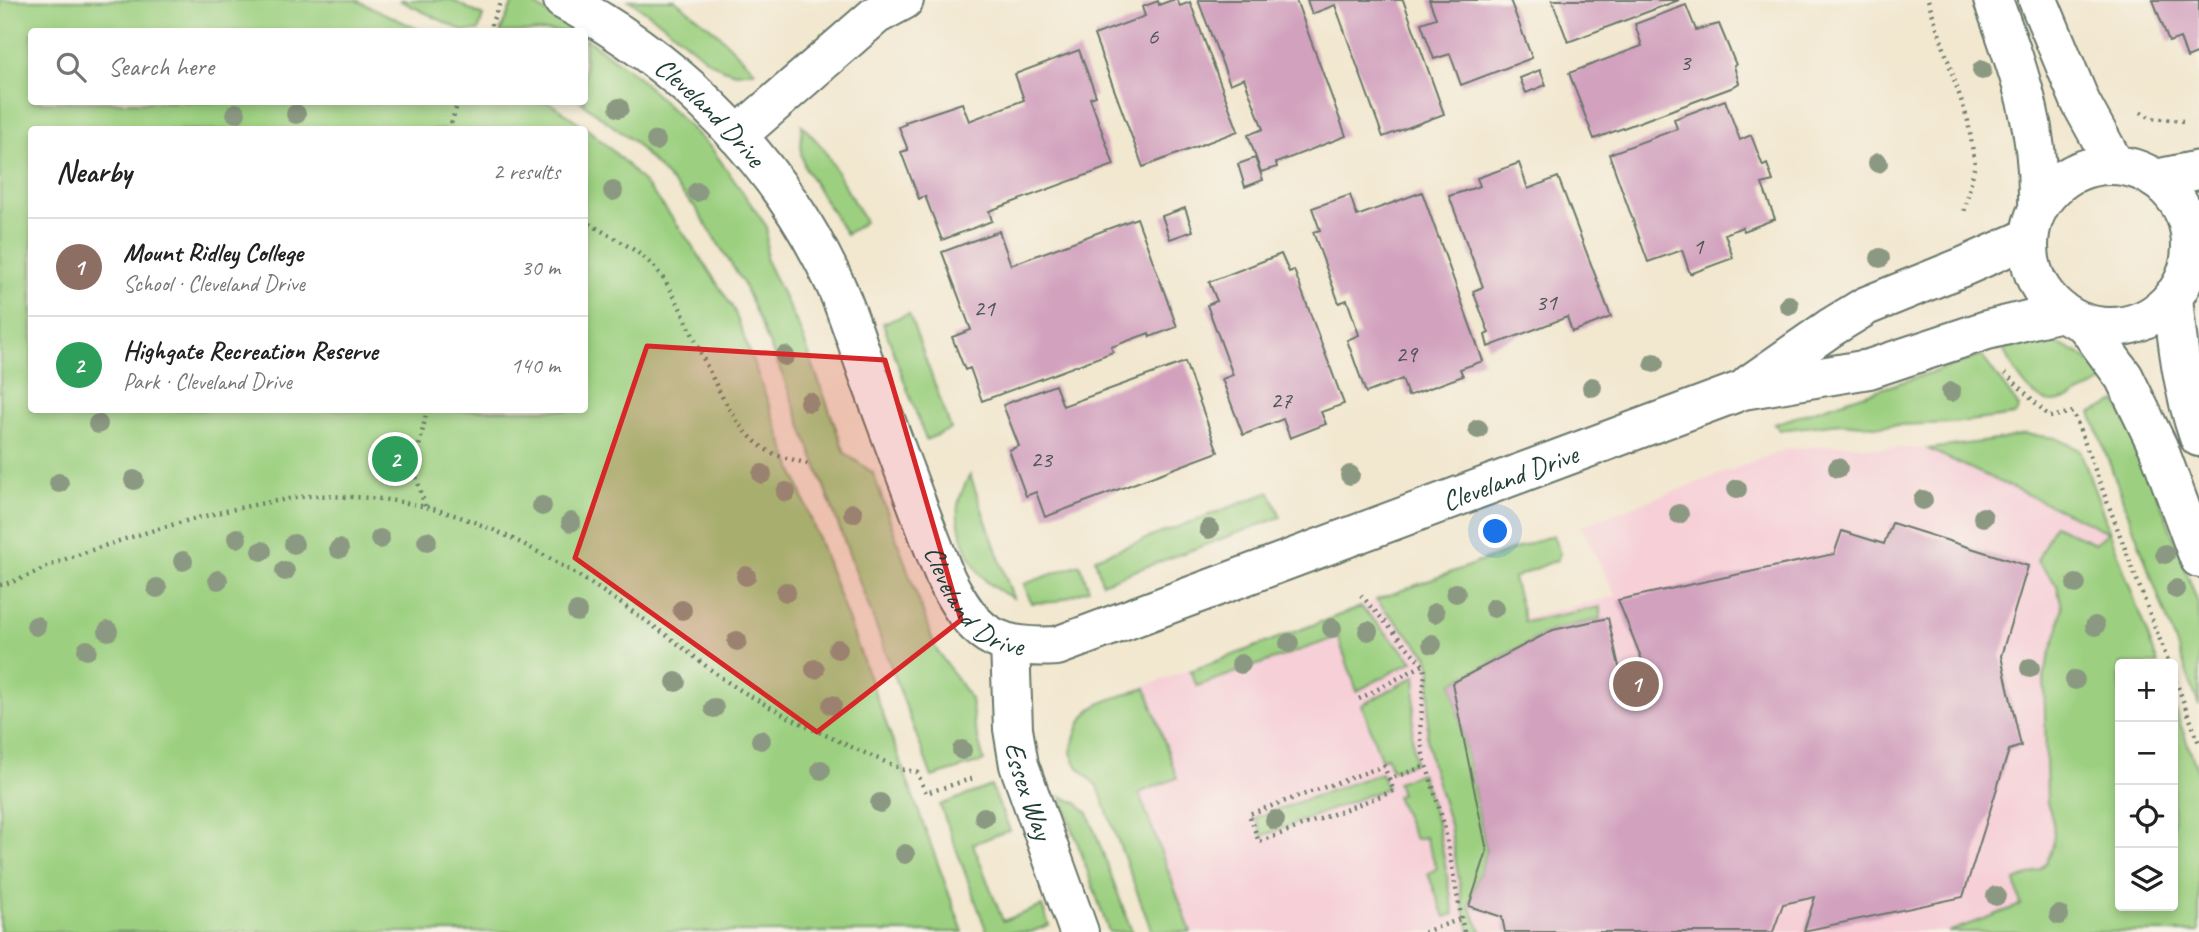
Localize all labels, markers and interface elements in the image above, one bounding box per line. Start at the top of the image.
house number: 6 [1148,21,1160,51]
search box [28,28,588,105]
house number: 3 [1680,47,1693,77]
icon: search [52,48,90,86]
street label: Cleveland Drive [648,49,774,175]
text: Search here [108,50,214,83]
text: Nearby [56,153,132,191]
text: 2 results [493,157,560,186]
house number: 1 [1693,231,1705,261]
text: Mount Ridley College [123,236,303,269]
text: 1 [74,253,84,282]
text: 30 m [521,253,560,282]
text: School · Cleveland Drive [123,269,305,298]
house number: 31 [1535,287,1558,317]
house number: 21 [973,293,996,323]
text: Highgate Recreation Reserve [123,334,378,367]
house number: 29 [1395,339,1419,369]
text: 2 [74,351,84,380]
text: 140 m [511,351,560,380]
text: Park · Cleveland Drive [123,367,292,396]
house number: 27 [1270,385,1293,415]
pin: 2 [372,433,418,485]
street label: Cleveland Drive [1437,436,1584,519]
house number: 23 [1030,444,1054,474]
your location [1478,514,1512,548]
street label: Cleveland Drive [916,541,1028,664]
pin: 1 [1613,658,1659,710]
map controls [2115,659,2178,911]
button: + [2115,659,2178,722]
button: − [2115,722,2178,785]
street label: Essex Way [998,740,1062,846]
button: locate [2115,785,2178,848]
button: layers [2115,848,2178,911]

